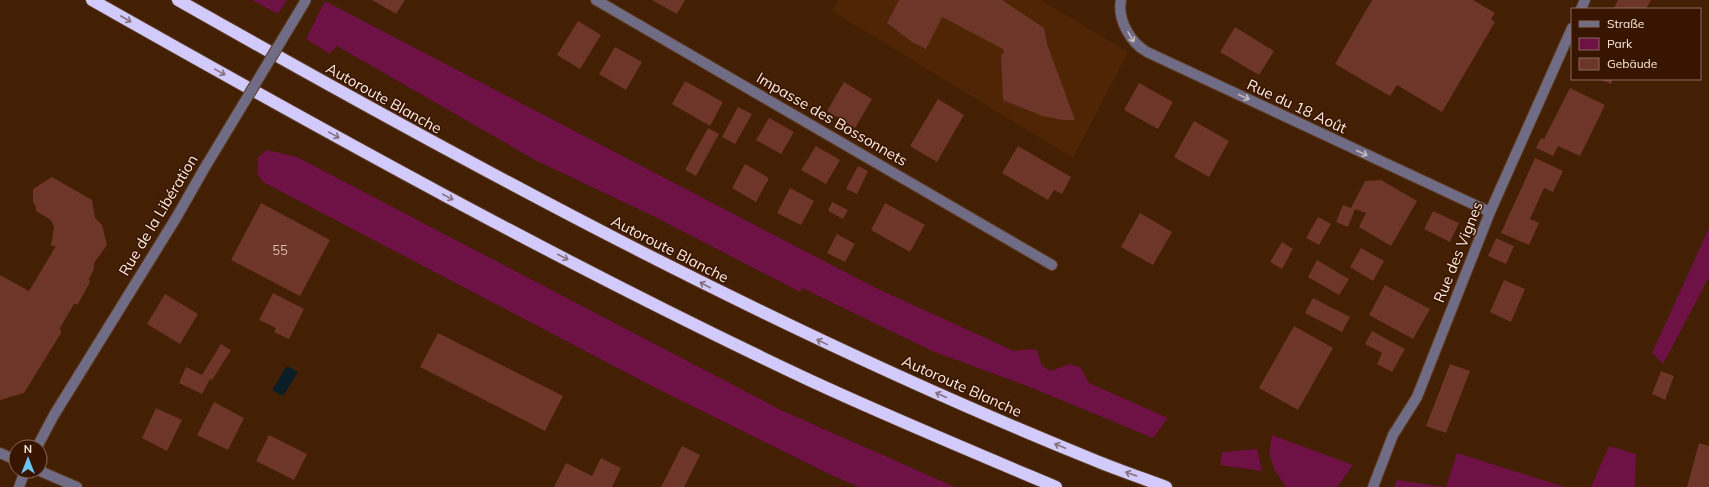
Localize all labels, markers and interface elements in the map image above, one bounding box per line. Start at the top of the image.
legend [1571,8,1701,80]
one-way arrow [120,16,132,24]
text: Straße [1607,16,1644,31]
one-way arrow [1128,31,1136,43]
text: Park [1607,36,1633,51]
text: Gebäude [1607,56,1657,71]
street label: Autoroute Blanche [323,58,445,138]
street label: Impasse des Bossonnets [753,68,911,170]
one-way arrow [214,69,226,77]
street label: Rue du 18 Août [1244,75,1350,137]
one-way arrow [1238,94,1250,101]
one-way arrow [328,132,340,139]
one-way arrow [1355,150,1367,157]
street label: Rue de la Libération [114,151,202,279]
one-way arrow [442,194,454,201]
street label: Rue des Vignes [1429,199,1487,305]
street label: Autoroute Blanche [608,211,732,287]
house number: 55 [272,242,288,258]
one-way arrow [557,254,569,262]
one-way arrow [699,281,711,288]
one-way arrow [817,338,829,345]
street label: Autoroute Blanche [899,351,1025,421]
one-way arrow [935,391,947,398]
north arrow [8,439,48,479]
text: N [24,442,32,456]
one-way arrow [1055,442,1067,449]
one-way arrow [1125,470,1138,477]

